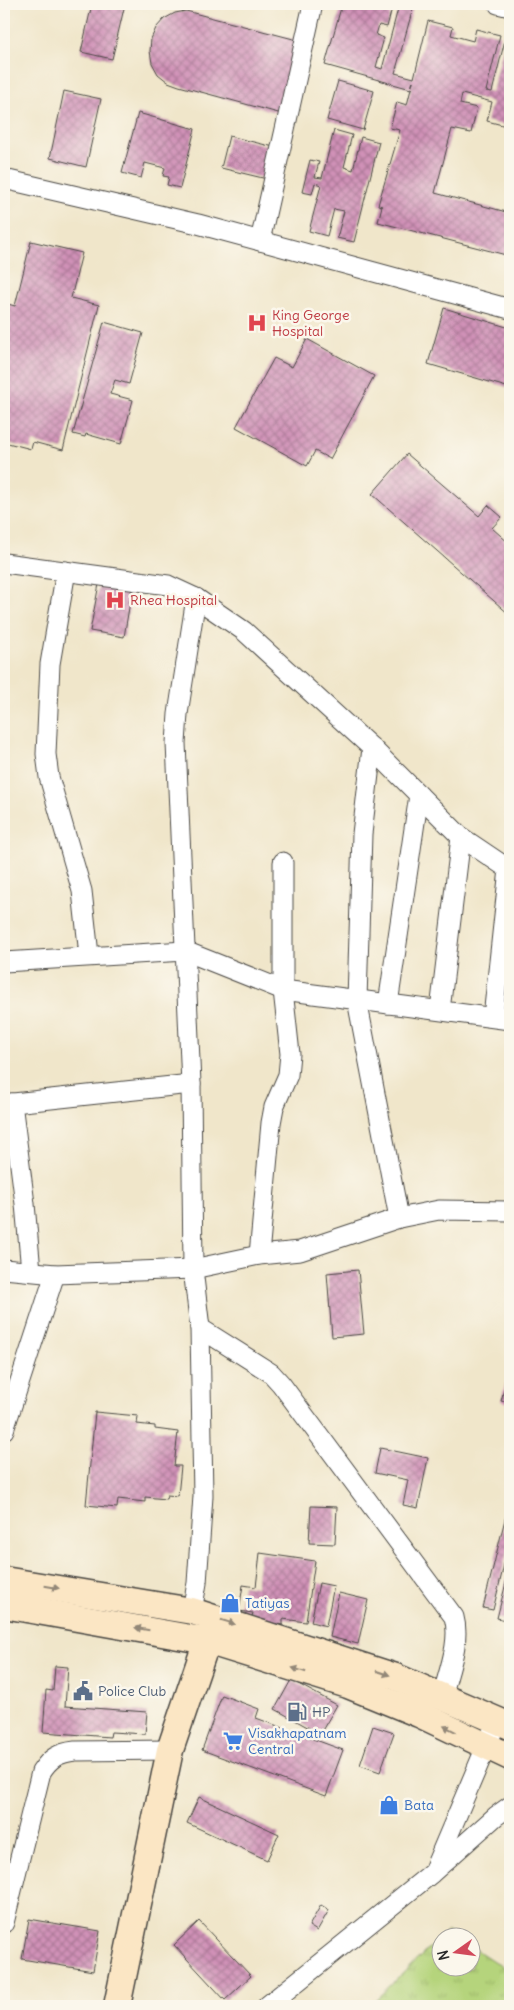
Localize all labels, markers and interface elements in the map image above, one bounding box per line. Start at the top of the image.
place label: King George Hospital [272,306,349,340]
hospital icon: King George Hospital [246,312,268,334]
hospital icon: Rhea Hospital [104,589,126,611]
place label: Rhea Hospital [130,591,217,609]
one-way arrow [44,1583,60,1591]
shop icon: Tatiyas [219,1592,241,1614]
place label: Tatiyas [245,1594,290,1612]
one-way arrow [221,1619,236,1627]
one-way arrow [134,1625,150,1633]
one-way arrow [291,1666,306,1674]
one-way arrow [375,1669,390,1677]
public building icon: Police Club [72,1680,94,1702]
place label: Police Club [98,1682,167,1700]
fuel station icon: HP [286,1701,308,1723]
place label: HP [312,1703,330,1721]
place label: Visakhapatnam Central [248,1724,347,1758]
one-way arrow [443,1725,457,1733]
supermarket icon: Visakhapatnam Central [222,1730,244,1752]
shop icon: Bata [378,1794,400,1816]
place label: Bata [404,1796,434,1814]
north arrow [432,1928,482,1978]
text: N [433,1948,453,1962]

